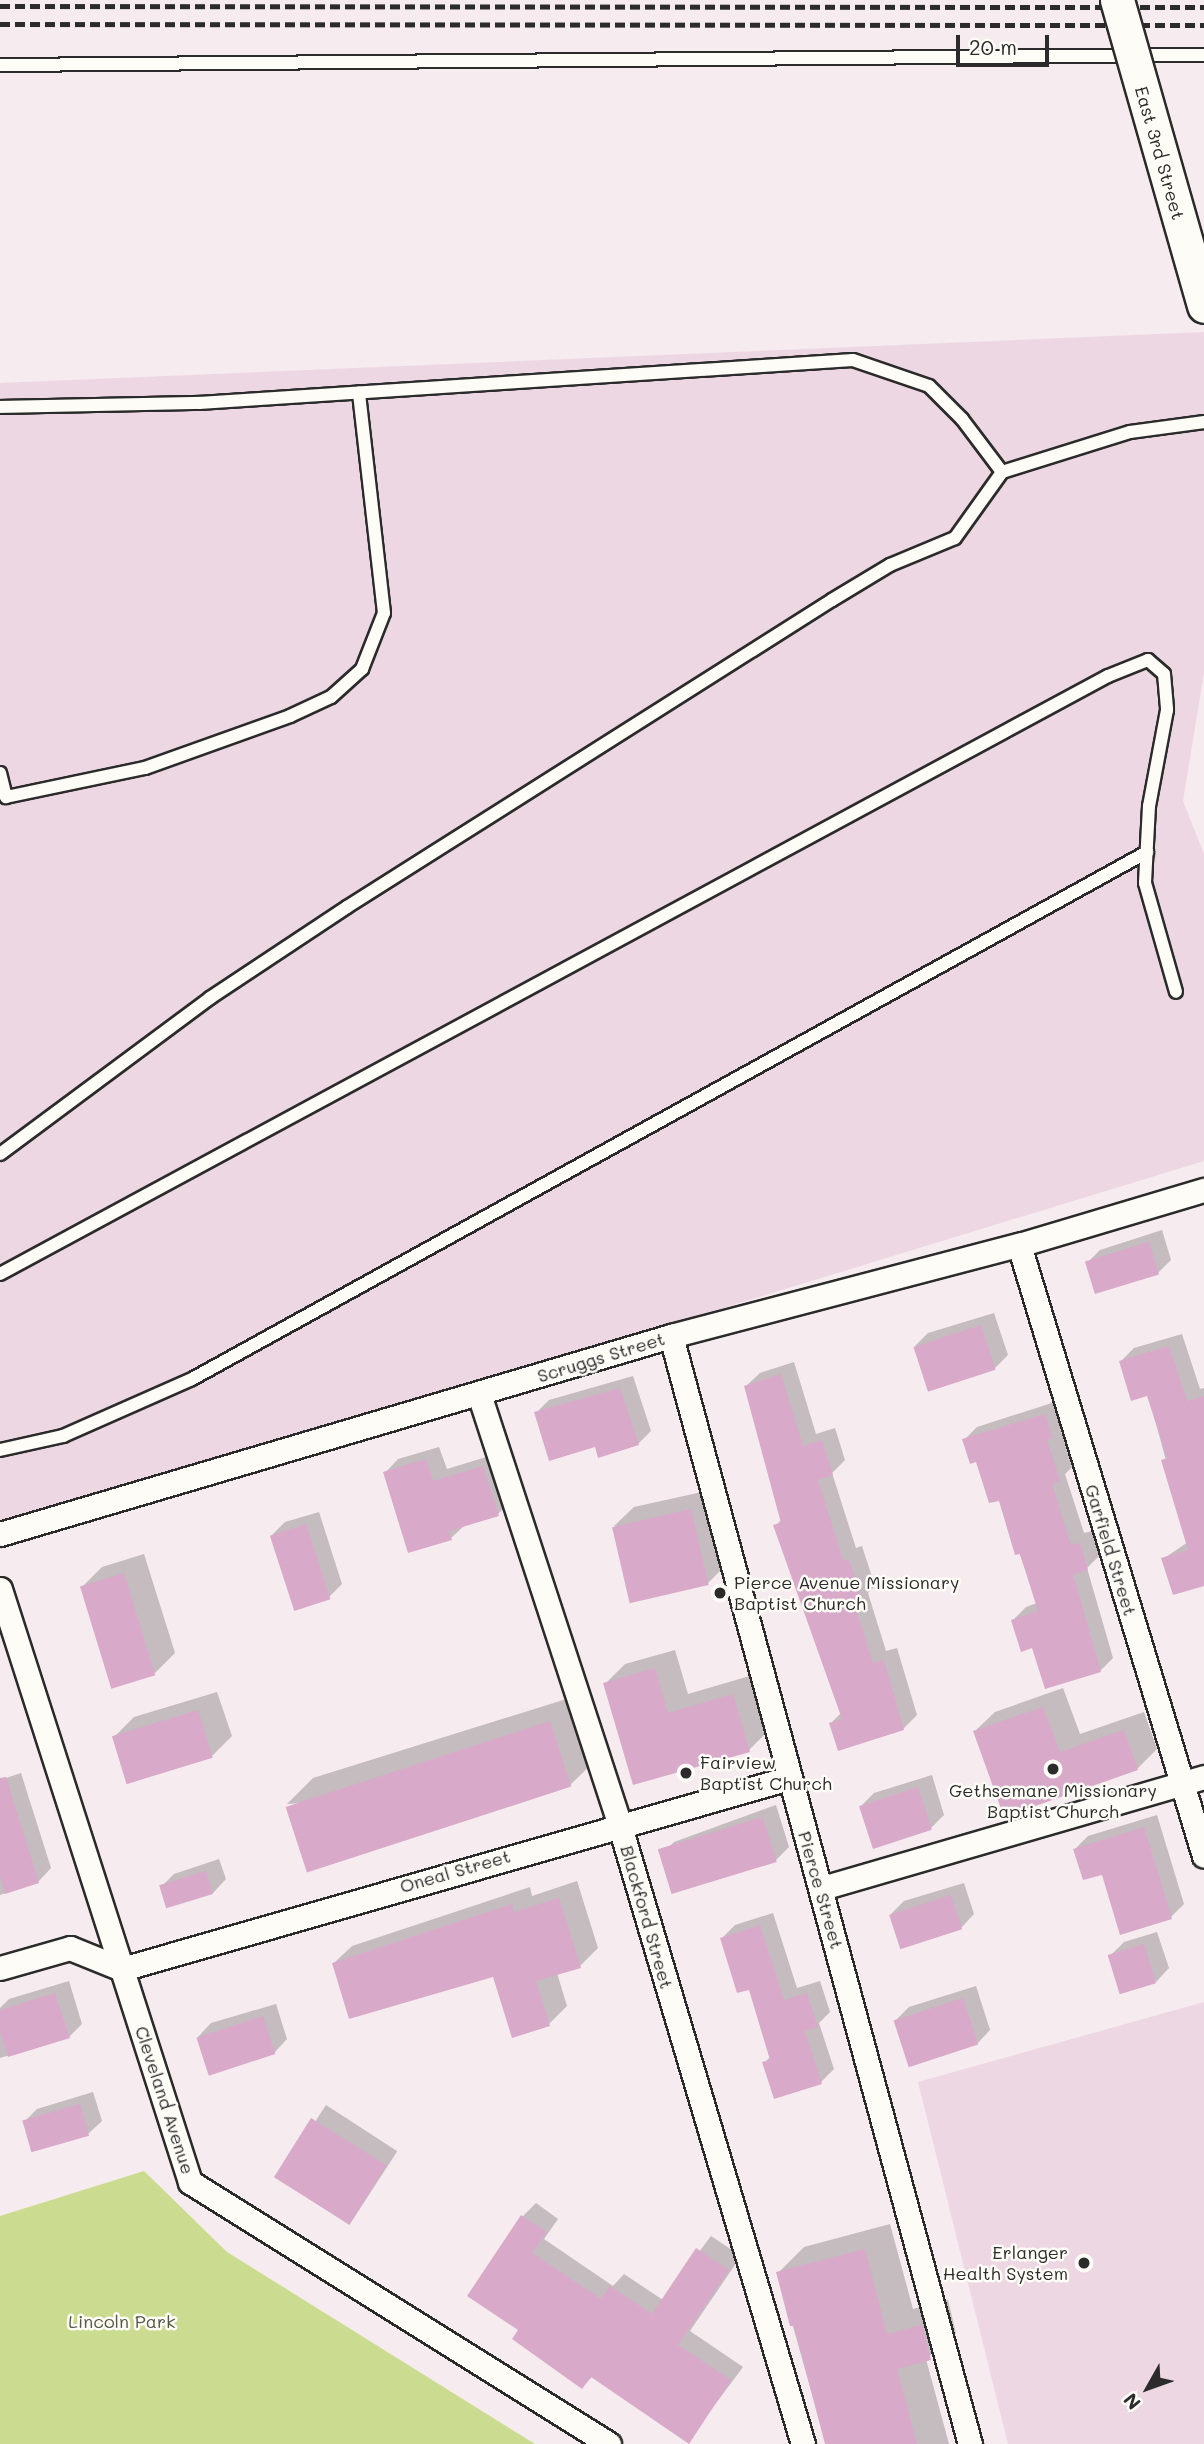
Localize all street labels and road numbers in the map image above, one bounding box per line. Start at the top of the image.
street label: East 3rd Street [1131,84,1189,222]
street label: Scruggs Street [535,1327,667,1387]
street label: Garfield Street [1081,1482,1141,1618]
street label: Pierce Street [794,1829,848,1951]
street label: Blackford Street [616,1843,678,1991]
street label: Oneal Street [397,1845,513,1897]
street label: Cleveland Avenue [131,2023,199,2177]

